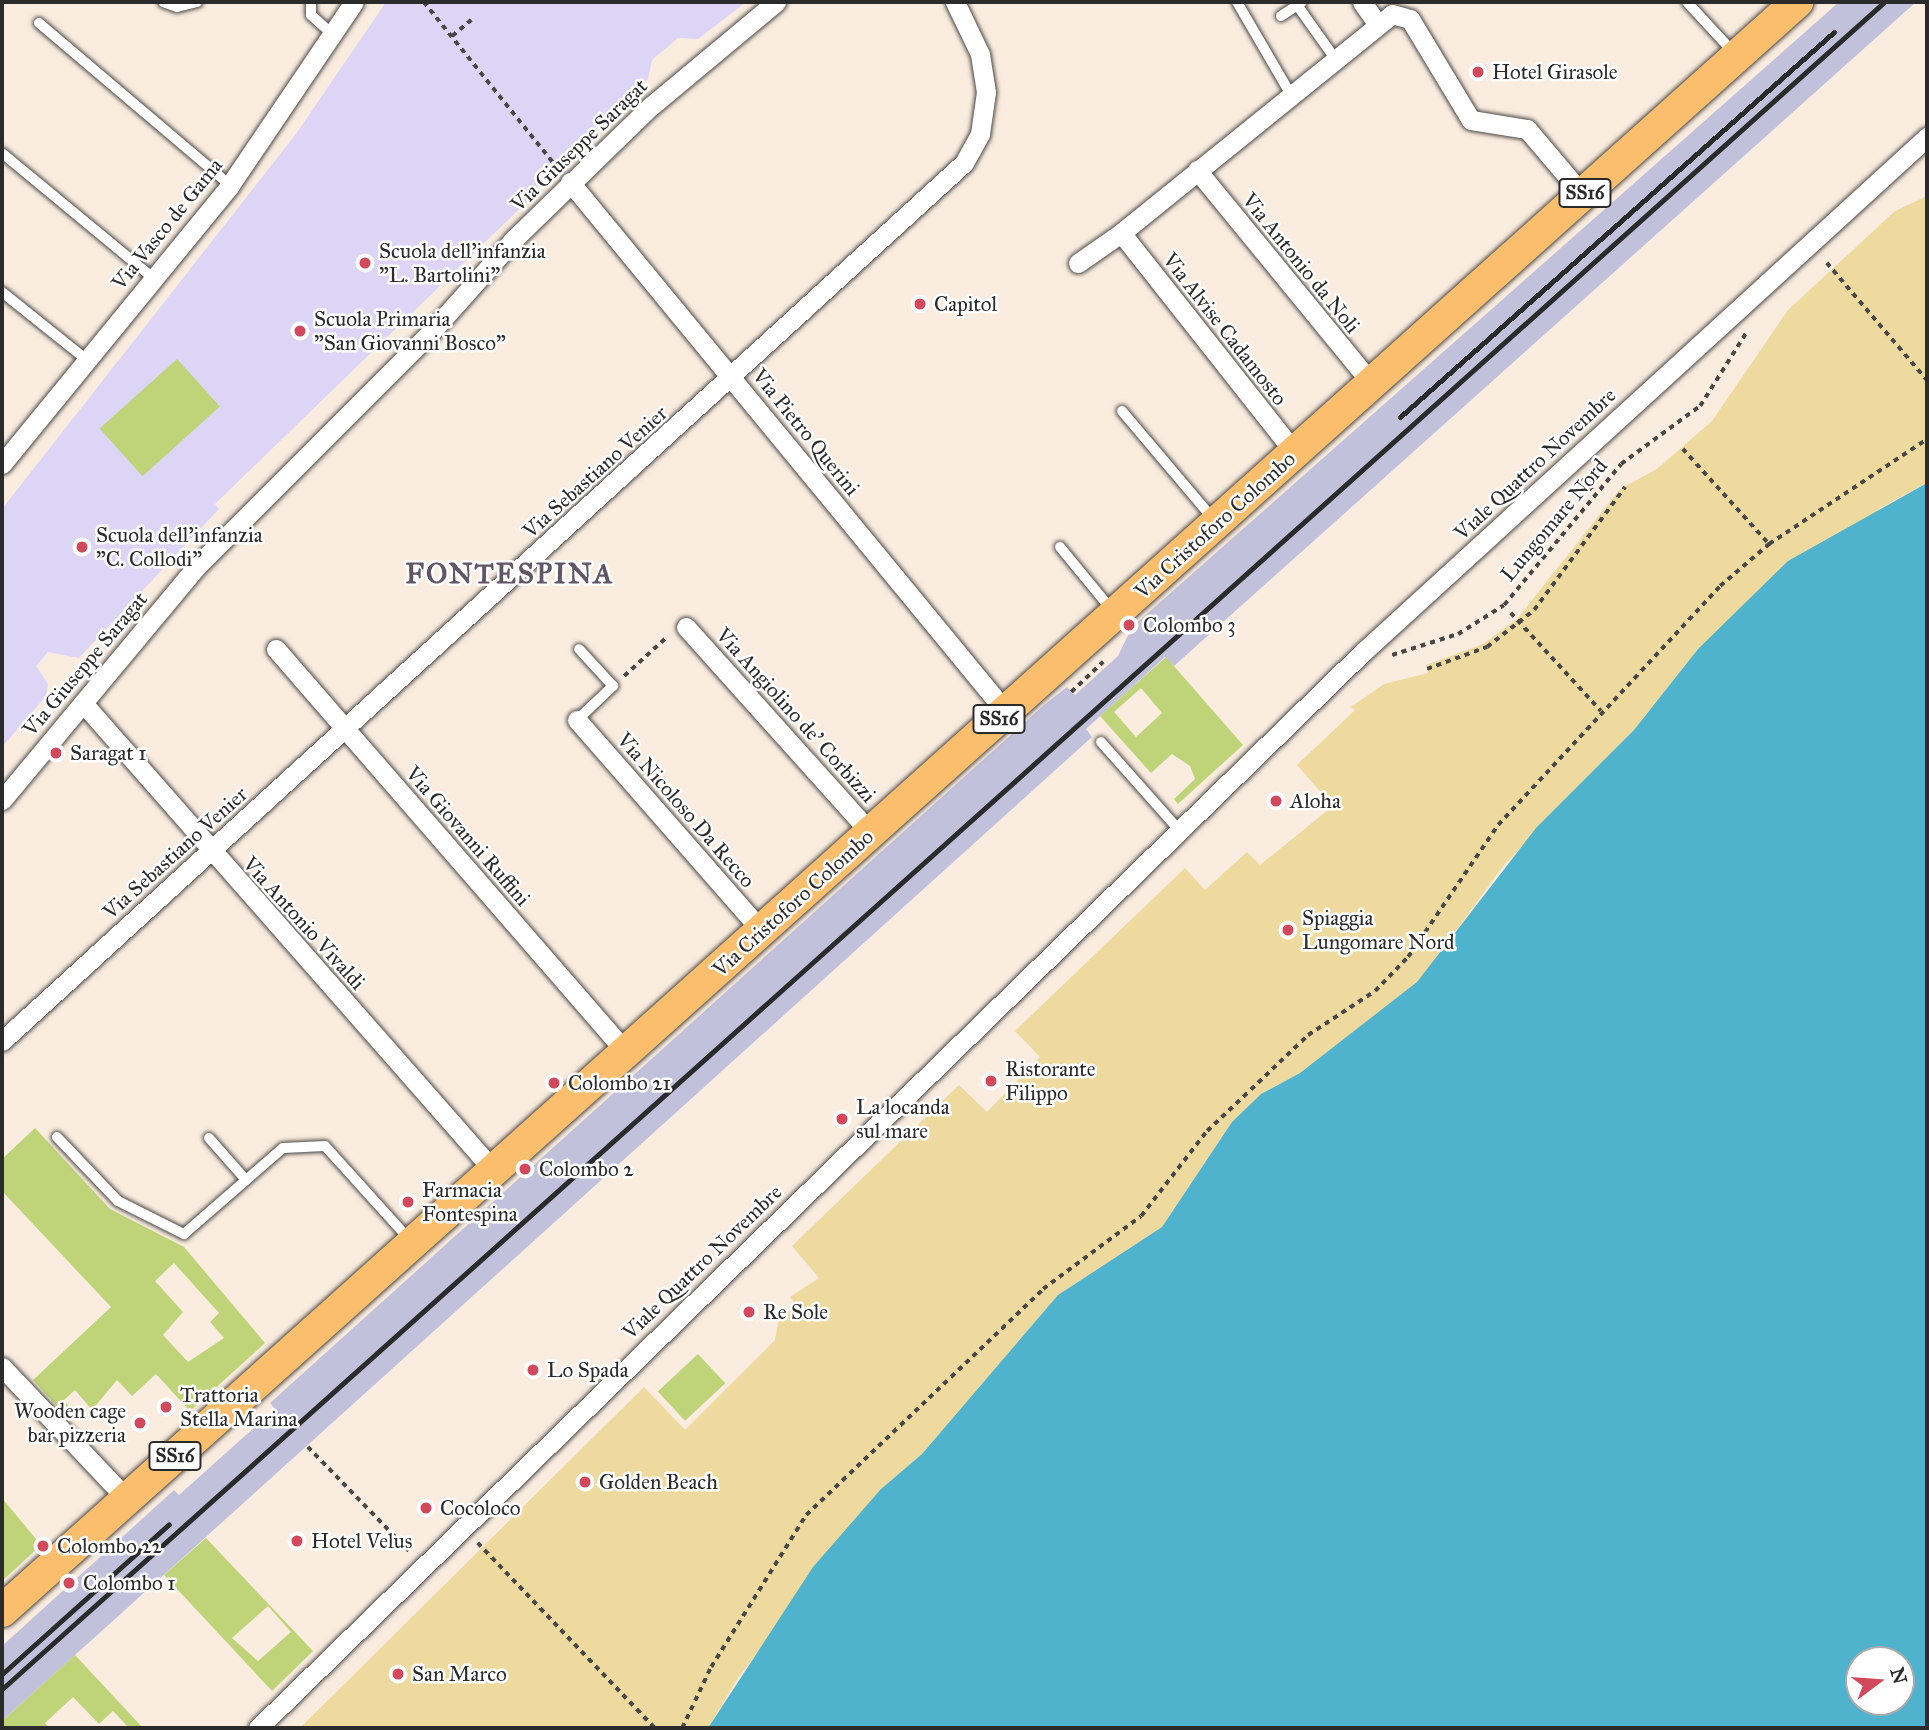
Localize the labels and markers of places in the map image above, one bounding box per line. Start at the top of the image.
place label: Hotel Girasole [1492,59,1618,85]
marker: Hotel Girasole [1470,64,1486,80]
place label: Scuola dell'infanzia "L. Bartolini" [379,238,546,288]
marker: Scuola dell'infanzia "L. Bartolini" [357,255,373,271]
place label: Capitol [934,291,997,317]
marker: Capitol [912,296,928,312]
place label: Scuola Primaria "San Giovanni Bosco" [314,306,506,356]
marker: Scuola Primaria "San Giovanni Bosco" [292,323,308,339]
place label: Scuola dell'infanzia "C. Collodi" [96,522,263,572]
marker: Scuola dell'infanzia "C. Collodi" [74,539,90,555]
place label: Colombo 3 [1143,612,1236,638]
marker: Colombo 3 [1121,617,1137,633]
place label: Saragat 1 [70,740,147,766]
marker: Saragat 1 [48,745,64,761]
place label: Aloha [1290,788,1341,814]
marker: Aloha [1268,793,1284,809]
place label: Spiaggia Lungomare Nord [1302,905,1454,955]
marker: Spiaggia Lungomare Nord [1280,922,1296,938]
place label: Ristorante Filippo [1005,1056,1096,1106]
place label: Colombo 21 [568,1070,671,1096]
marker: Ristorante Filippo [983,1073,999,1089]
marker: Colombo 21 [546,1075,562,1091]
place label: La locanda sul mare [856,1094,950,1144]
marker: La locanda sul mare [834,1111,850,1127]
place label: Colombo 2 [539,1156,634,1182]
marker: Colombo 2 [517,1161,533,1177]
place label: Farmacia Fontespina [422,1177,518,1227]
marker: Farmacia Fontespina [400,1194,416,1210]
place label: Re Sole [763,1299,828,1325]
marker: Re Sole [741,1304,757,1320]
place label: Lo Spada [547,1357,629,1383]
marker: Lo Spada [525,1362,541,1378]
place label: Trattoria Stella Marina [180,1382,297,1432]
place label: Wooden cage bar pizzeria [14,1398,126,1448]
marker: Trattoria Stella Marina [158,1399,174,1415]
marker: Wooden cage bar pizzeria [132,1415,148,1431]
place label: Golden Beach [599,1469,718,1495]
marker: Golden Beach [577,1474,593,1490]
place label: Cocoloco [440,1495,521,1521]
marker: Cocoloco [418,1500,434,1516]
place label: Hotel Velus [311,1528,412,1554]
place label: Colombo 22 [57,1533,162,1559]
marker: Hotel Velus [289,1533,305,1549]
marker: Colombo 22 [35,1538,51,1554]
place label: Colombo 1 [83,1570,176,1596]
marker: Colombo 1 [61,1575,77,1591]
place label: San Marco [412,1661,507,1687]
marker: San Marco [390,1666,406,1682]

